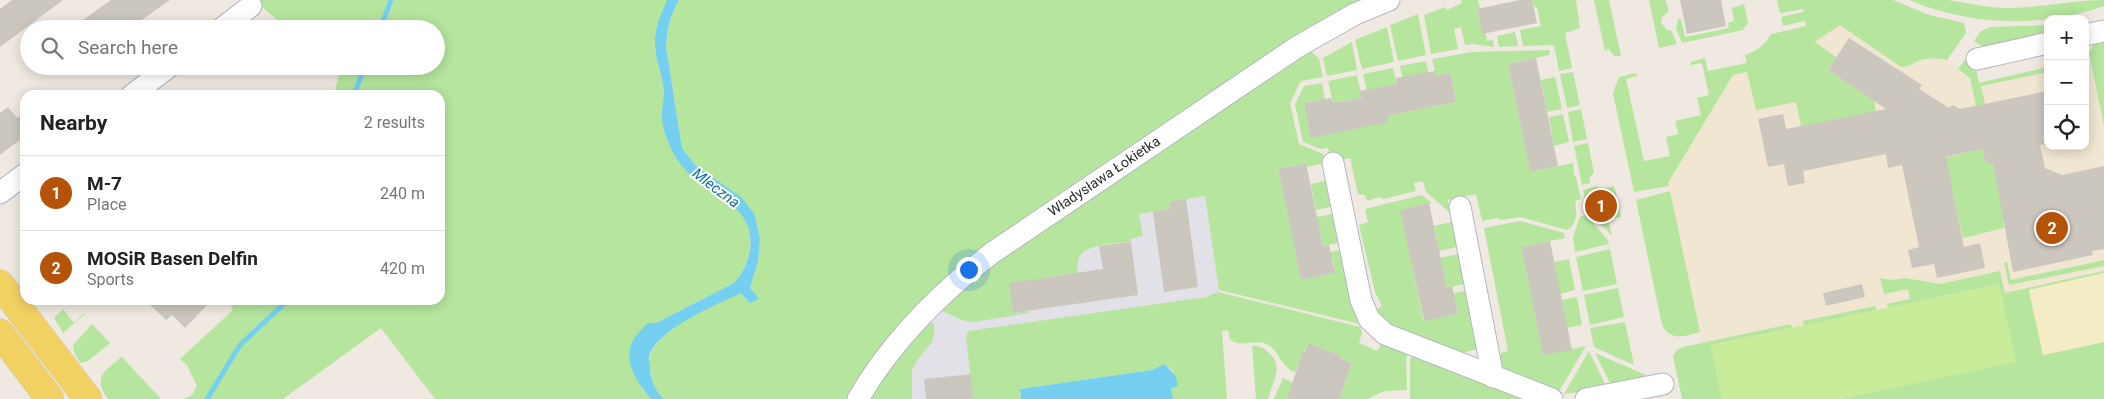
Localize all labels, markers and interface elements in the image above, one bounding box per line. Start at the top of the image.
map controls [2044,15,2089,150]
button: + [2044,15,2089,60]
search box [20,20,445,75]
icon: search [38,34,66,62]
text: Search here [78,36,178,59]
button: − [2044,60,2089,105]
button: locate [2044,105,2089,150]
text: Nearby [40,111,107,135]
text: 2 results [364,113,425,132]
street label: Władysława Łokietka [1045,133,1163,219]
water label: Mleczna [689,164,743,212]
text: M-7 [87,172,122,195]
text: 1 [51,184,61,203]
text: 240 m [380,184,425,203]
pin: 1 [1585,187,1617,225]
text: Place [87,195,127,214]
pin: 2 [2036,209,2068,247]
text: MOSiR Basen Delfin [87,247,258,270]
your location [956,257,982,283]
text: 2 [51,259,61,278]
text: 420 m [380,259,425,278]
text: Sports [87,270,134,289]

